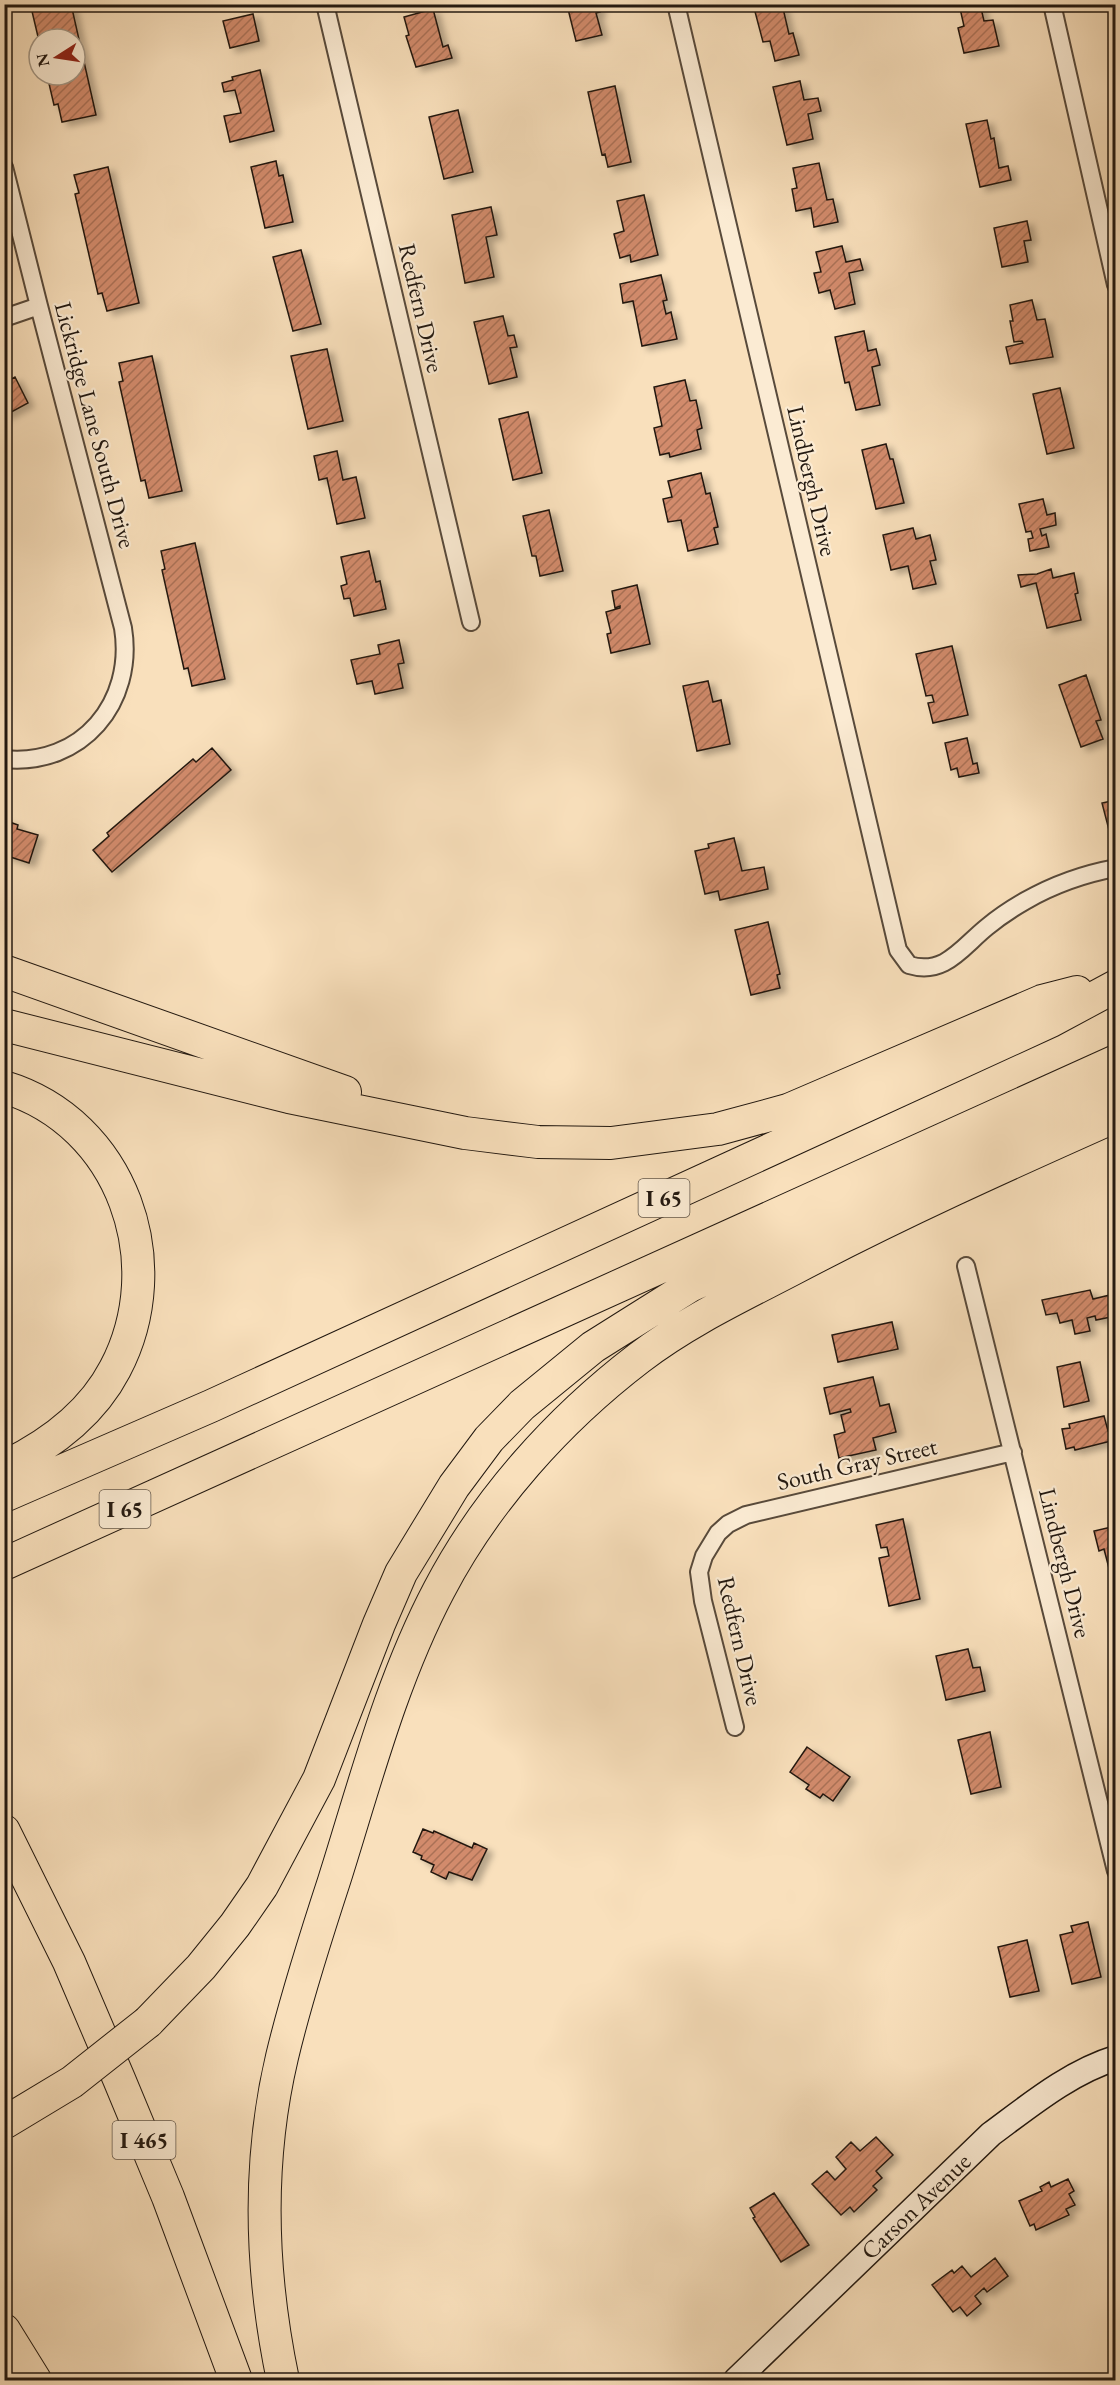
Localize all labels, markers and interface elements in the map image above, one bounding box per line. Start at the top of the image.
north arrow [27,27,87,87]
text: N [31,51,54,69]
street label: Redfern Drive [392,240,451,375]
street label: Lickridge Lane South Drive [48,298,143,551]
street label: Lindbergh Drive [780,403,845,559]
road number: I 65 [638,1179,690,1217]
street label: South Gray Street [774,1430,940,1497]
street label: Lindbergh Drive [1032,1485,1099,1641]
road number: I 65 [100,1490,150,1528]
street label: Redfern Drive [711,1573,770,1708]
road number: I 465 [112,2121,176,2159]
street label: Carson Avenue [854,2146,977,2266]

